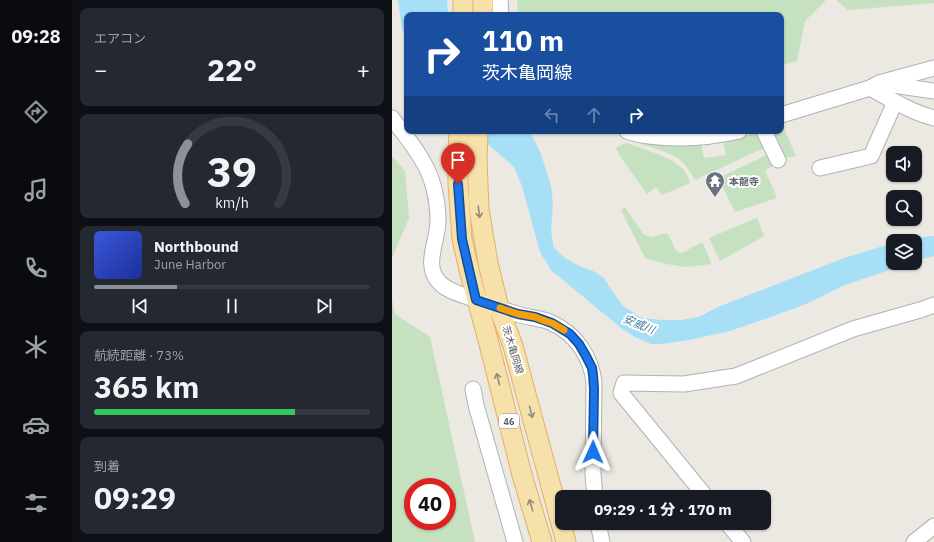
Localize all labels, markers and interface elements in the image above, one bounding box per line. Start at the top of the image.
text: 110 m [482,22,564,59]
text: 09:28 [11,25,61,48]
icon: right [416,28,468,80]
text: エアコン [94,30,146,47]
text: 22° [207,50,257,89]
text: − [94,55,107,84]
text: + [357,55,370,84]
text: 茨木亀岡線 [482,61,572,84]
icon: directions [22,98,50,126]
icon: left [541,104,563,126]
icon: ahead [583,104,605,126]
icon: right [625,104,647,126]
text: 39 [207,143,257,197]
pin [441,143,475,184]
map controls [886,146,922,270]
button: sound [886,146,922,182]
icon: arrive [447,149,469,171]
temple icon: 本龍寺 [704,170,726,198]
place label: 本龍寺 [728,175,759,188]
icon: music [22,176,50,204]
button: search [886,190,922,226]
text: km/h [215,192,249,211]
one-way arrow [475,205,483,218]
button: layers [886,234,922,270]
text: Northbound [154,237,239,256]
icon: phone [22,254,50,282]
text: June Harbor [154,256,226,273]
icon: previous [129,295,151,317]
icon: pause [221,295,243,317]
icon: next [313,295,335,317]
water label: 安威川 [621,311,658,337]
street label: 茨木亀岡線 [499,324,527,376]
icon: climate [22,333,50,361]
text: 航続距離 · 73% [94,347,184,364]
text: 365 km [94,367,199,406]
one-way arrow [494,373,501,386]
one-way arrow [527,405,535,418]
icon: car [22,411,50,439]
road number: 46 [499,414,519,428]
position arrow [572,431,614,473]
text: 到着 [94,458,120,475]
text: 09:29 [94,478,176,517]
speed limit sign: 40 [404,478,456,530]
icon: filters [22,489,50,517]
one-way arrow [527,498,534,511]
text: 09:29 · 1 分 · 170 m [594,500,732,519]

